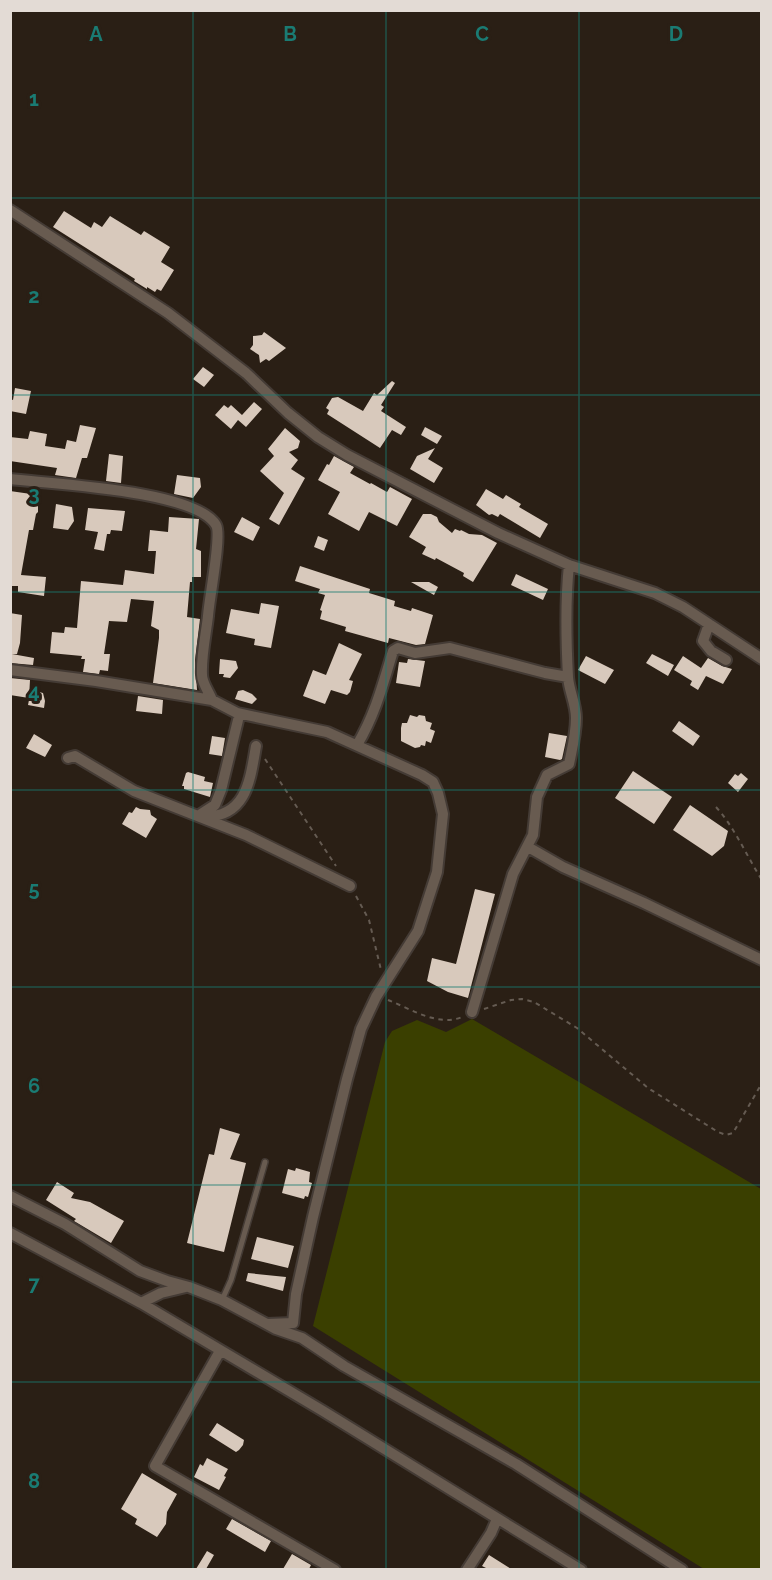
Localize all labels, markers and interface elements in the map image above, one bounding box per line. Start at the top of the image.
text: A [89,22,103,46]
text: B [283,22,297,46]
text: C [475,22,489,46]
text: D [669,22,683,46]
text: 1 [29,87,39,111]
text: 2 [28,284,40,308]
text: 3 [28,482,40,506]
text: 4 [28,679,40,703]
text: 5 [28,877,40,901]
text: 6 [28,1074,40,1098]
text: 7 [28,1272,40,1296]
text: 8 [28,1469,40,1493]

